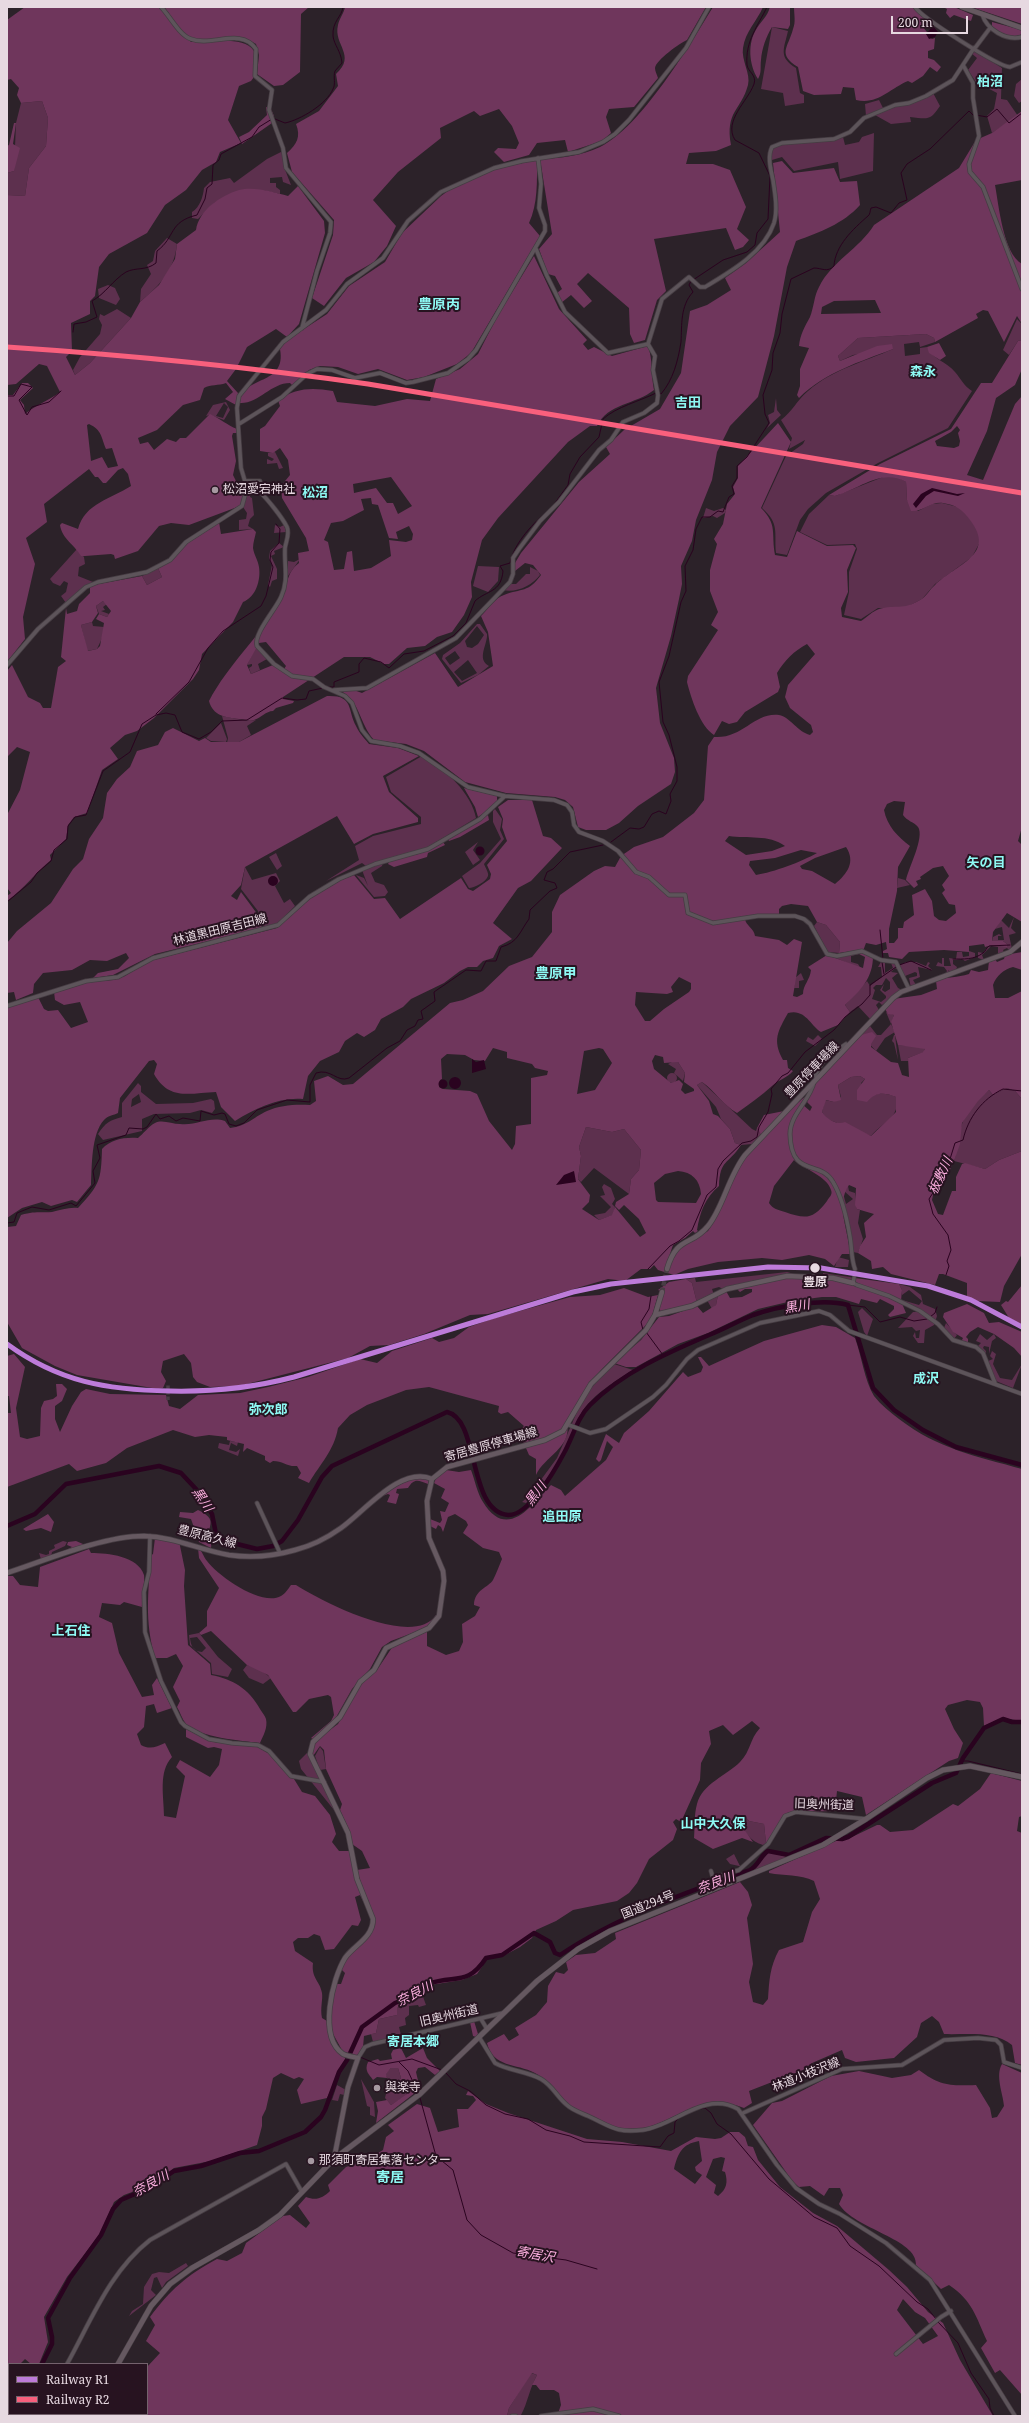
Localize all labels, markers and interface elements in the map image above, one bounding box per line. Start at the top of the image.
scale bar [893,8,970,34]
text: 200 m [898,14,933,31]
district label: 柏沼 [977,74,1003,90]
district label: 豊原丙 [418,297,460,313]
district label: 森永 [910,364,936,380]
district label: 吉田 [675,395,701,411]
place label: 松沼愛宕神社 [223,483,295,497]
marker: 松沼愛宕神社 [210,485,220,495]
district label: 松沼 [302,485,328,501]
district label: 矢の目 [967,855,1005,871]
street label: 林道黒田原吉田線 [172,911,268,949]
district label: 豊原甲 [535,966,577,982]
street label: 豊原停車場線 [782,1039,842,1101]
water label: 板敷川 [926,1155,956,1197]
marker: 豊原 [808,1261,822,1275]
place label: 豊原 [803,1276,827,1290]
water label: 黒川 [783,1297,811,1317]
district label: 成沢 [913,1371,939,1387]
district label: 弥次郎 [249,1402,287,1418]
street label: 寄居豊原停車場線 [443,1425,539,1465]
water label: 黒川 [522,1479,550,1509]
water label: 黒川 [188,1485,216,1515]
district label: 追田原 [543,1509,581,1525]
street label: 豊原高久線 [176,1523,238,1551]
district label: 上石住 [52,1623,90,1639]
street label: 旧奥州街道 [794,1797,854,1813]
district label: 山中大久保 [681,1816,745,1832]
water label: 奈良川 [695,1869,737,1897]
street label: 国道294号 [619,1888,677,1922]
water label: 奈良川 [394,1978,436,2010]
street label: 旧奥州街道 [418,2002,480,2030]
district label: 寄居本郷 [387,2034,439,2050]
street label: 林道小枝沢線 [770,2055,842,2095]
place label: 與楽寺 [385,2081,421,2095]
marker: 與楽寺 [372,2083,382,2093]
place label: 那須町寄居集落センター [319,2154,451,2168]
marker: 那須町寄居集落センター [306,2156,316,2166]
water label: 奈良川 [130,2168,172,2200]
district label: 寄居 [376,2170,404,2186]
water label: 寄居沢 [514,2244,556,2266]
legend [8,2363,148,2415]
text: Railway R1 [46,2371,110,2388]
text: Railway R2 [46,2391,110,2408]

